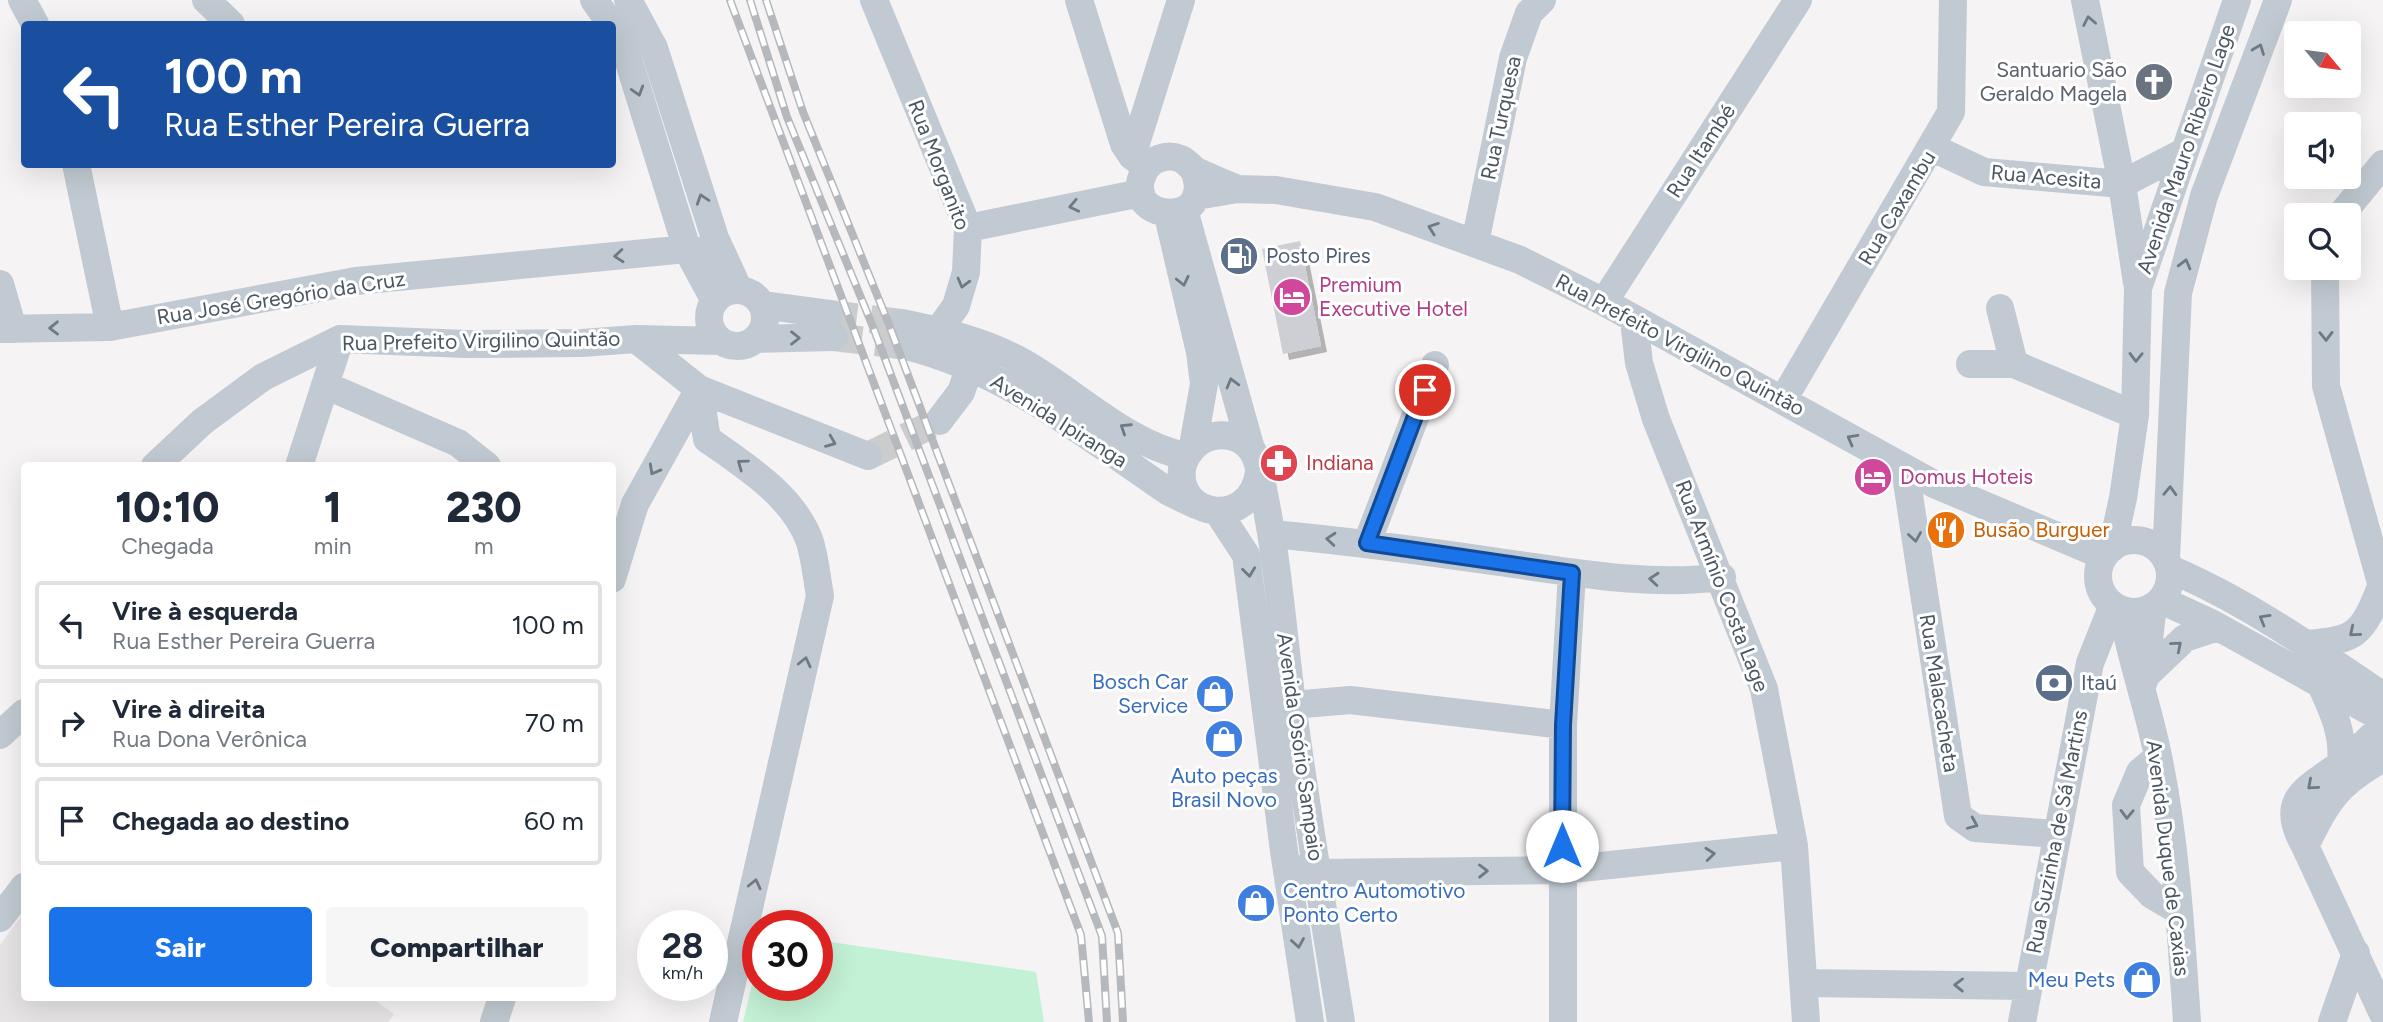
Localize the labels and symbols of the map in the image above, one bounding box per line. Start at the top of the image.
one-way arrow [2082,15,2097,27]
street label: Avenida Mauro Ribeiro Lage [2131,21,2240,277]
north arrow [2284,21,2361,98]
one-way arrow [2251,44,2265,56]
street label: Rua Turquesa [1475,54,1526,182]
place label: Santuario São Geraldo Magela [1980,57,2127,106]
church icon: Santuario São Geraldo Magela [2133,61,2175,103]
one-way arrow [629,85,644,97]
street label: Rua Morganito [903,96,976,233]
street label: Rua Itambé [1661,99,1740,202]
street label: Rua Caxambu [1853,146,1941,270]
street label: Rua Acesita [1990,159,2102,194]
one-way arrow [696,194,711,206]
one-way arrow [1068,198,1080,213]
one-way arrow [1428,222,1440,236]
fuel station icon: Posto Pires [1218,235,1260,277]
place label: Posto Pires [1266,243,1371,268]
one-way arrow [613,248,624,263]
one-way arrow [2177,258,2192,270]
street label: Rua José Gregório da Cruz [155,266,407,329]
street label: Rua Prefeito Virgilino Quintão [1551,268,1809,421]
place label: Premium Executive Hotel [1319,272,1468,321]
one-way arrow [1175,275,1189,287]
hotel icon: Premium Executive Hotel [1271,276,1313,318]
one-way arrow [956,277,971,289]
one-way arrow [48,321,59,336]
street label: Rua Prefeito Virgilino Quintão [342,326,620,355]
one-way arrow [790,330,800,346]
one-way arrow [2318,331,2333,342]
one-way arrow [2129,351,2144,362]
pin [1395,360,1455,420]
street label: Avenida Ipiranga [986,369,1132,473]
one-way arrow [1226,377,1241,389]
one-way arrow [1120,424,1133,437]
one-way arrow [824,433,836,447]
one-way arrow [1847,434,1859,447]
pharmacy icon: Indiana [1258,442,1300,484]
place label: Indiana [1306,450,1374,475]
hotel icon: Domus Hoteis [1852,456,1894,498]
one-way arrow [737,460,750,472]
one-way arrow [649,463,662,475]
place label: Domus Hoteis [1900,464,2033,489]
street label: Rua Armínio Costa Lage [1670,476,1774,695]
one-way arrow [2162,485,2177,496]
restaurant icon: Busão Burguer [1925,509,1967,551]
place label: Busão Burguer [1973,517,2110,542]
one-way arrow [1907,531,1922,542]
one-way arrow [1325,532,1337,547]
one-way arrow [1241,566,1256,578]
one-way arrow [1648,572,1659,587]
street label: Rua Malacacheta [1915,612,1964,774]
one-way arrow [2259,614,2271,627]
one-way arrow [2349,623,2362,636]
street label: Avenida Osório Sampaio [1272,631,1329,863]
one-way arrow [2169,641,2182,654]
one-way arrow [797,656,811,668]
bank icon: Itaú [2033,662,2075,704]
place label: Bosch Car Service [1092,669,1188,718]
place label: Itaú [2081,670,2117,695]
shop icon: Bosch Car Service [1194,673,1236,715]
street label: Rua Suzinha de Sá Martins [2021,708,2092,956]
shop icon: Auto peças Brasil Novo [1203,718,1245,760]
street label: Avenida Duque de Caxias [2142,738,2195,977]
place label: Auto peças Brasil Novo [1171,763,1277,812]
one-way arrow [2307,777,2320,789]
position arrow [1525,809,1599,883]
one-way arrow [2119,809,2135,820]
one-way arrow [1966,816,1978,830]
one-way arrow [1704,847,1716,862]
one-way arrow [1478,863,1489,879]
one-way arrow [746,878,761,890]
place label: Centro Automotivo Ponto Certo [1283,878,1465,927]
shop icon: Centro Automotivo Ponto Certo [1235,882,1277,924]
speed limit sign: 30 [742,910,833,1001]
one-way arrow [1290,937,1305,949]
shop icon: Meu Pets [2121,959,2163,1001]
place label: Meu Pets [2028,967,2115,992]
one-way arrow [1953,977,1964,993]

